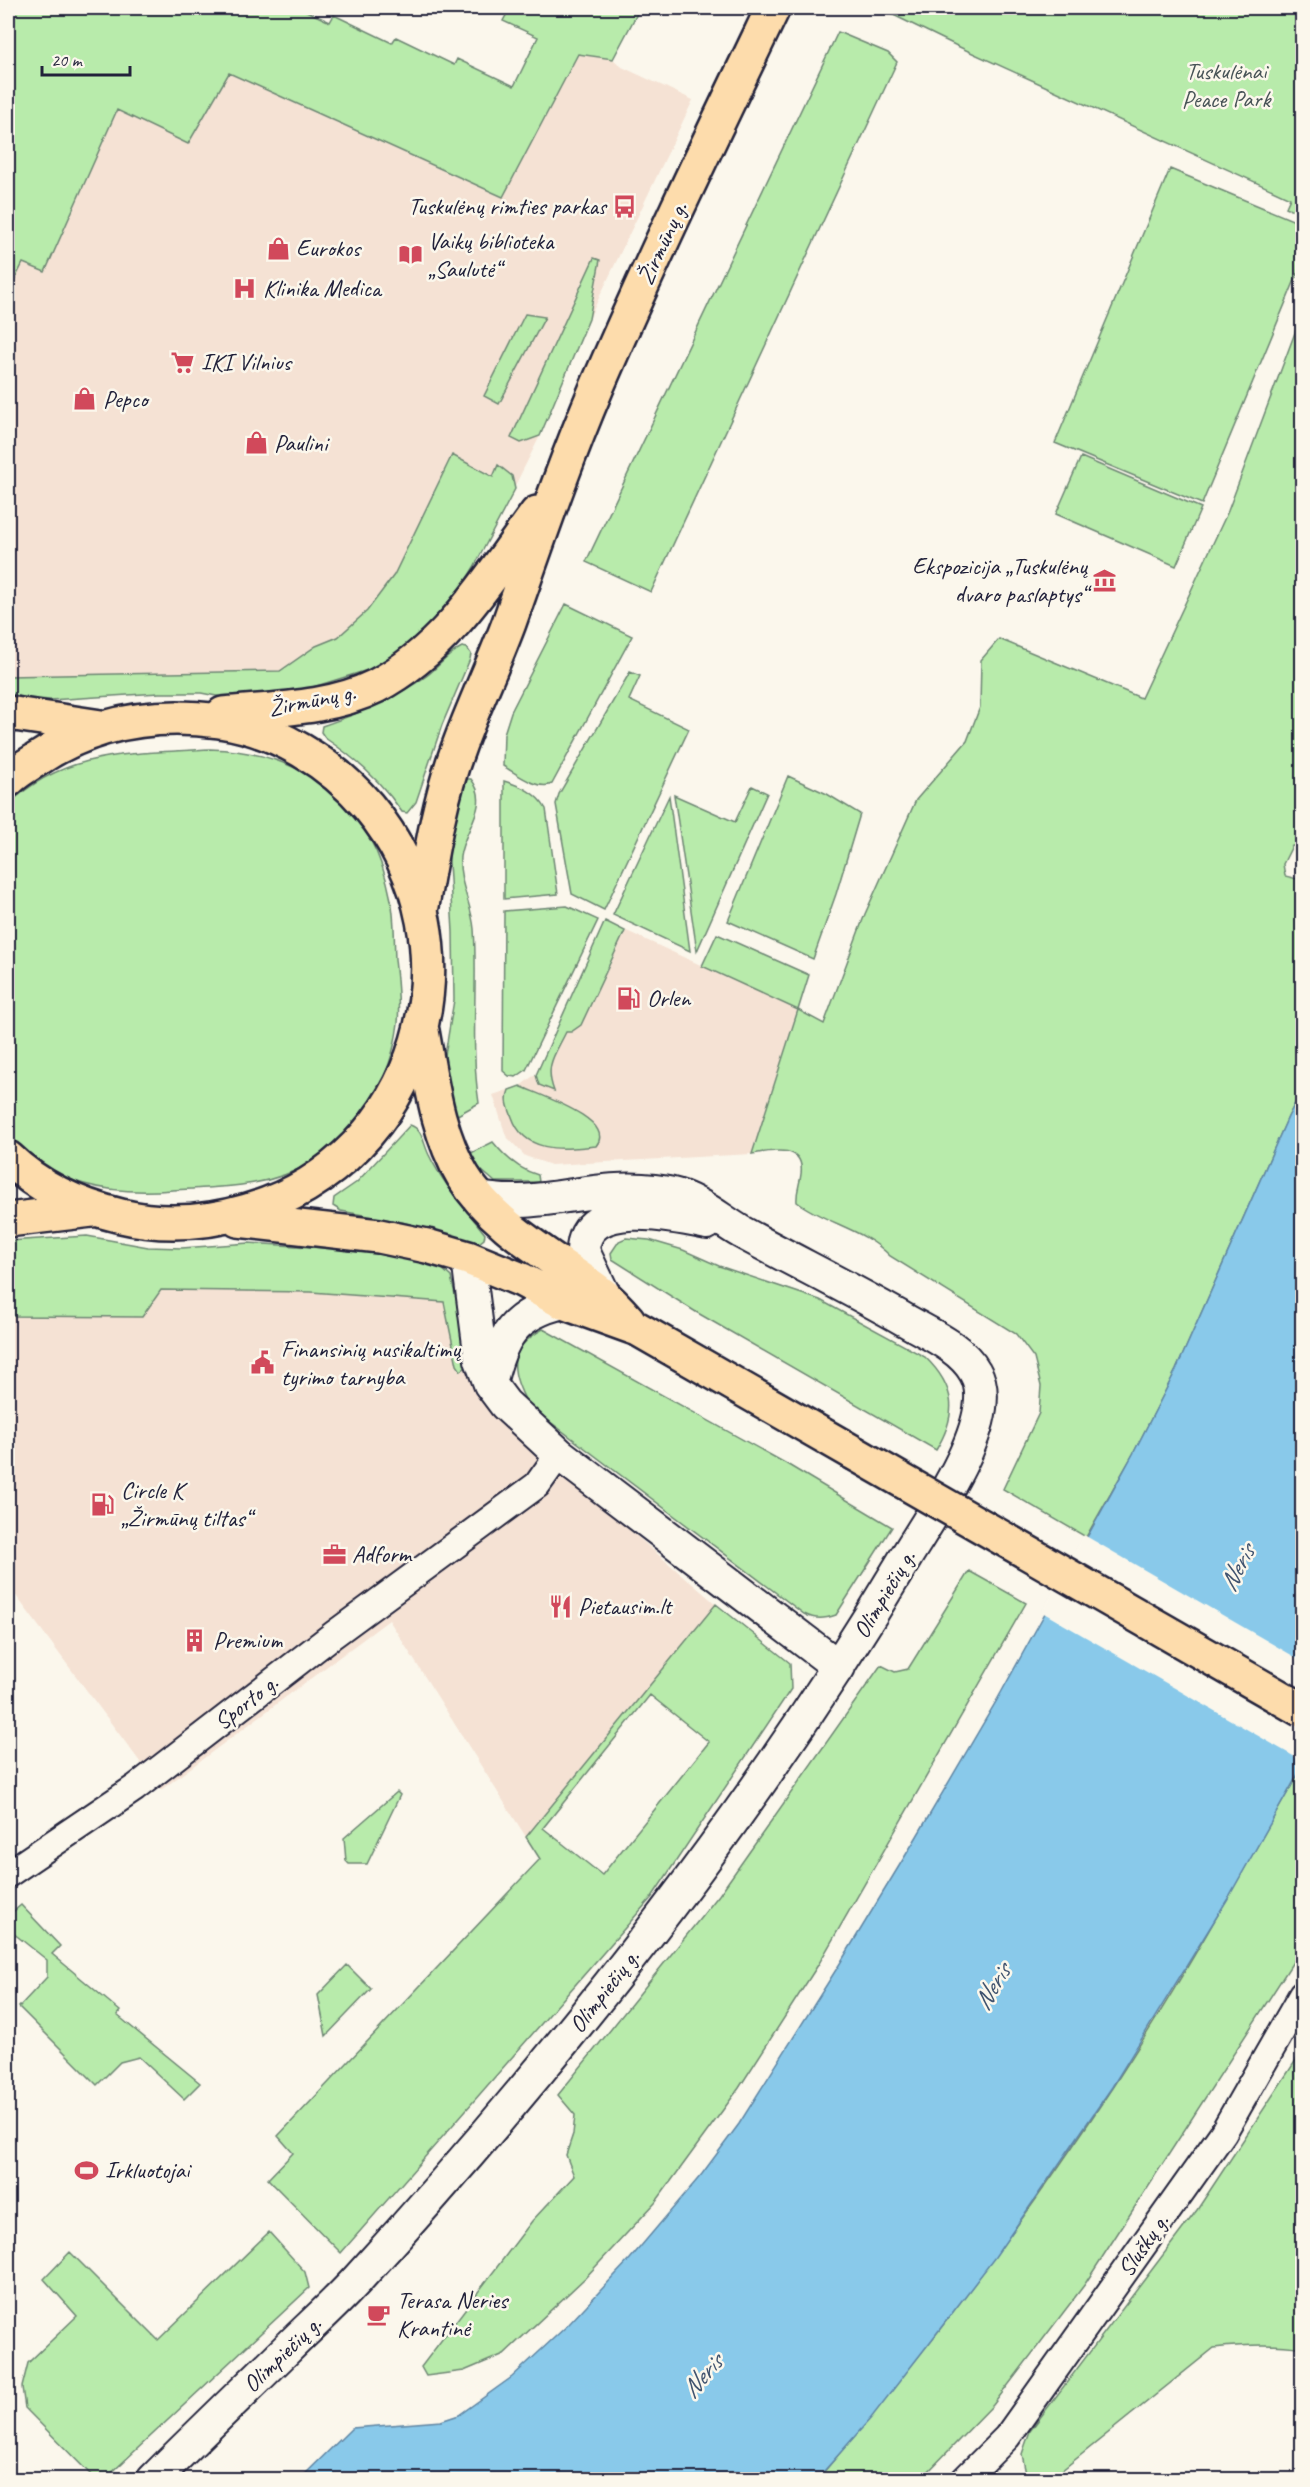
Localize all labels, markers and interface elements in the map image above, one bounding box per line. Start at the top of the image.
scale bar [42,39,130,77]
text: 20 m [51,49,84,71]
park label: Tuskulėnai Peace Park [1182,56,1272,114]
place label: Tuskulėnų rimties parkas [408,191,608,221]
bus stop icon: Tuskulėnų rimties parkas [611,193,637,219]
street label: Žirmūnų g. [630,197,694,289]
place label: Vaikų biblioteka „Saulutė“ [428,226,555,284]
place label: Eurokos [296,233,362,263]
shop icon: Eurokos [265,235,291,261]
library icon: Vaikų biblioteka „Saulutė“ [397,242,423,268]
place label: Klinika Medica [263,273,383,303]
hospital icon: Klinika Medica [232,275,258,301]
place label: IKI Vilnius [201,347,293,377]
supermarket icon: IKI Vilnius [170,349,196,375]
place label: Pepco [103,384,150,414]
shop icon: Pepco [72,386,98,412]
place label: Paulini [274,428,330,458]
shop icon: Paulini [243,430,269,456]
place label: Ekspozicija „Tuskulėnų dvaro paslaptys“ [912,551,1093,609]
museum icon: Ekspozicija „Tuskulėnų dvaro paslaptys“ [1092,567,1118,593]
street label: Žirmūnų g. [266,677,358,723]
place label: Orlen [647,983,691,1013]
fuel station icon: Orlen [616,985,642,1011]
place label: Finansinių nusikaltimų tyrimo tarnyba [281,1334,462,1392]
public building icon: Finansinių nusikaltimų tyrimo tarnyba [250,1350,276,1376]
place label: Circle K „Žirmūnų tiltas“ [121,1475,256,1533]
fuel station icon: Circle K „Žirmūnų tiltas“ [90,1491,116,1517]
water label: Neris [1211,1536,1265,1597]
place label: Adform [352,1539,414,1569]
office icon: Adform [321,1541,347,1567]
street label: Olimpiečių g. [846,1544,922,1644]
place label: Pietausim.lt [578,1591,673,1621]
restaurant icon: Pietausim.lt [547,1593,573,1619]
place label: Premium [213,1625,283,1655]
building icon: Premium [182,1627,208,1653]
street label: Sporto g. [208,1667,284,1736]
street label: Olimpiečių g. [562,1943,646,2039]
water label: Neris [966,1955,1020,2016]
place label: Irkluotojai [105,2155,192,2185]
sports icon: Irkluotojai [74,2157,100,2183]
street label: Sluškų g. [1111,2208,1175,2282]
place label: Terasa Neries Krantinė [397,2285,510,2343]
cafe icon: Terasa Neries Krantinė [366,2301,392,2327]
street label: Olimpiečių g. [236,2309,328,2399]
water label: Neris [674,2344,733,2405]

